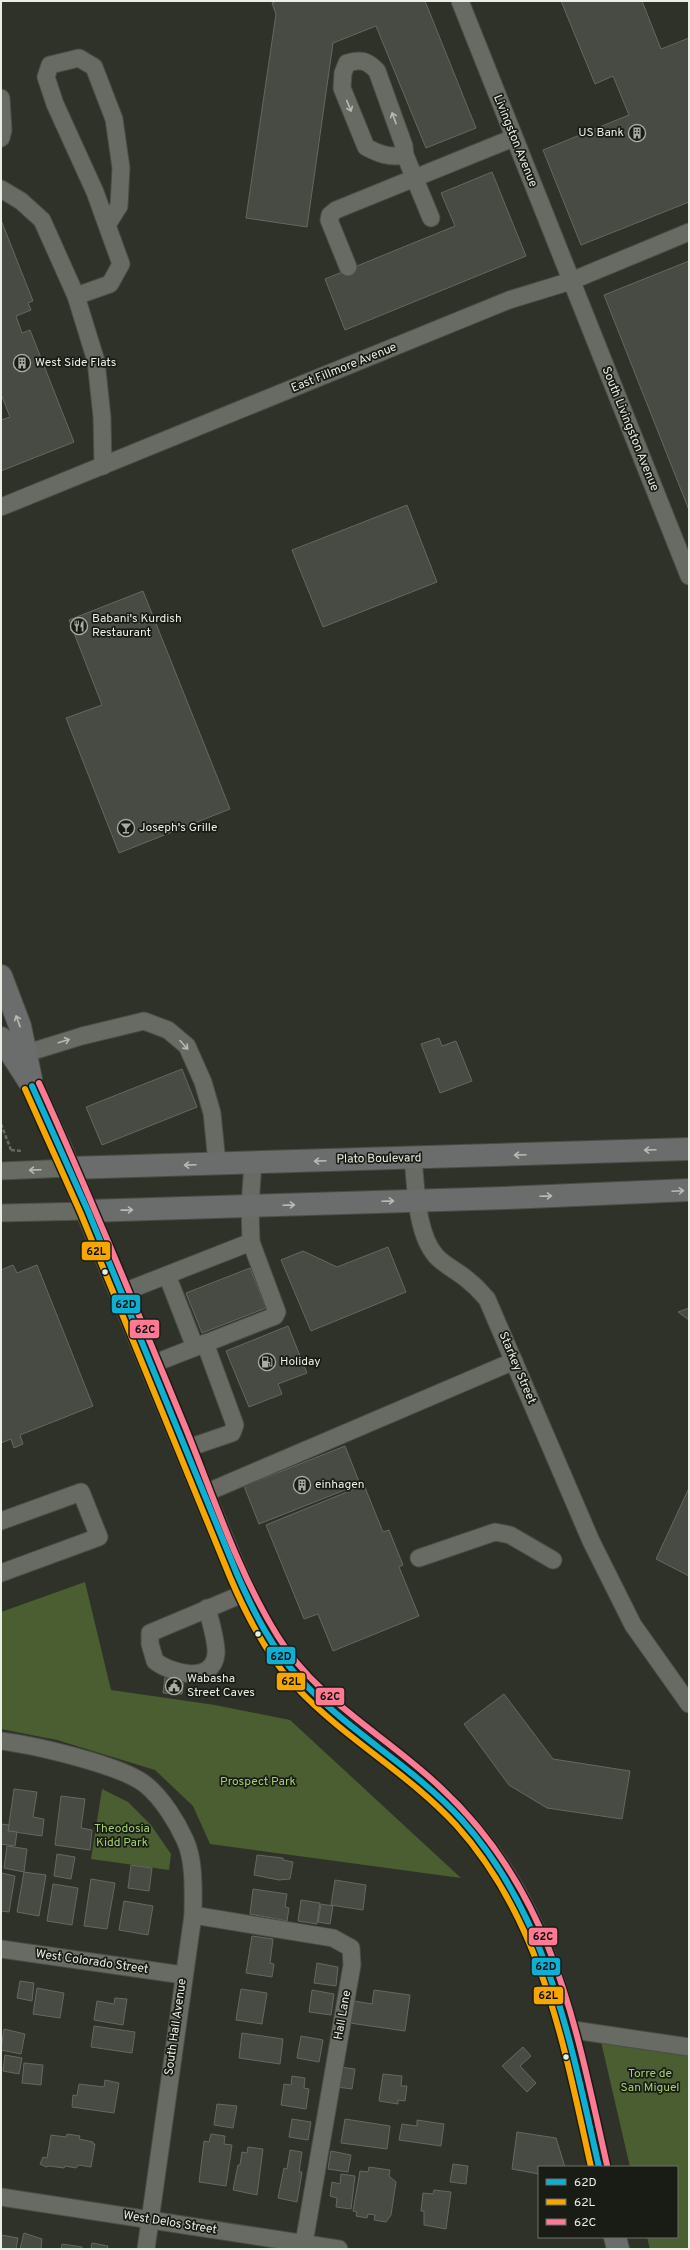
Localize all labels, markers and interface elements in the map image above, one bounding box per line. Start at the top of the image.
street label: Livingston Avenue [489,92,541,190]
one-way arrow [346,100,353,112]
one-way arrow [389,113,397,125]
building icon: US Bank [627,123,647,143]
place label: US Bank [578,125,624,141]
street label: East Fillmore Avenue [289,339,399,397]
building icon: West Side Flats [12,353,32,373]
place label: West Side Flats [35,355,116,371]
street label: South Livingston Avenue [598,364,662,494]
place label: Babani's Kurdish Restaurant [92,611,182,641]
restaurant icon: Babani's Kurdish Restaurant [69,616,89,636]
bar icon: Joseph's Grille [116,818,136,838]
place label: Joseph's Grille [139,820,217,836]
one-way arrow [14,1014,21,1027]
one-way arrow [57,1037,70,1044]
one-way arrow [179,1040,188,1050]
one-way arrow [644,1147,657,1154]
street label: Plato Boulevard [336,1150,422,1168]
one-way arrow [514,1151,527,1159]
one-way arrow [314,1157,327,1164]
one-way arrow [184,1161,197,1168]
one-way arrow [29,1166,42,1174]
one-way arrow [671,1187,684,1194]
one-way arrow [539,1193,552,1200]
one-way arrow [381,1197,394,1204]
one-way arrow [282,1201,295,1208]
one-way arrow [120,1206,133,1214]
line badge: 62L [81,1241,111,1261]
text: 62L [86,1245,107,1259]
unlabelled marker [100,1267,110,1277]
line badge: 62D [111,1294,141,1314]
text: 62D [115,1298,137,1312]
line badge: 62C [129,1319,160,1339]
text: 62C [135,1323,155,1337]
street label: Starkey Street [495,1329,539,1407]
fuel station icon: Holiday [257,1352,277,1372]
place label: Holiday [280,1354,321,1370]
building icon: einhagen [292,1475,312,1495]
place label: einhagen [315,1477,365,1493]
unlabelled marker [253,1629,263,1639]
line badge: 62D [266,1646,296,1665]
text: 62D [270,1650,292,1664]
place label: Wabasha Street Caves [187,1671,255,1701]
line badge: 62L [276,1672,306,1691]
text: 62L [281,1675,302,1689]
public building icon: Wabasha Street Caves [164,1676,184,1696]
line badge: 62C [315,1687,345,1706]
text: 62C [320,1690,340,1704]
park label: Prospect Park [220,1774,296,1790]
park label: Theodosia Kidd Park [94,1821,150,1851]
line badge: 62C [528,1927,558,1946]
text: 62C [533,1930,553,1944]
street label: West Colorado Street [35,1946,149,1978]
line badge: 62D [531,1957,561,1976]
text: 62D [535,1960,557,1974]
street label: South Hall Avenue [161,1978,191,2076]
line badge: 62L [533,1986,564,2005]
street label: Hall Lane [331,1989,355,2041]
text: 62L [538,1989,559,2003]
unlabelled marker [561,2052,571,2062]
park label: Torre de San Miguel [621,2066,679,2096]
legend [538,2166,678,2238]
text: 62D [574,2175,597,2191]
text: 62L [574,2195,596,2211]
street label: West Delos Street [122,2208,218,2238]
text: 62C [574,2215,597,2231]

